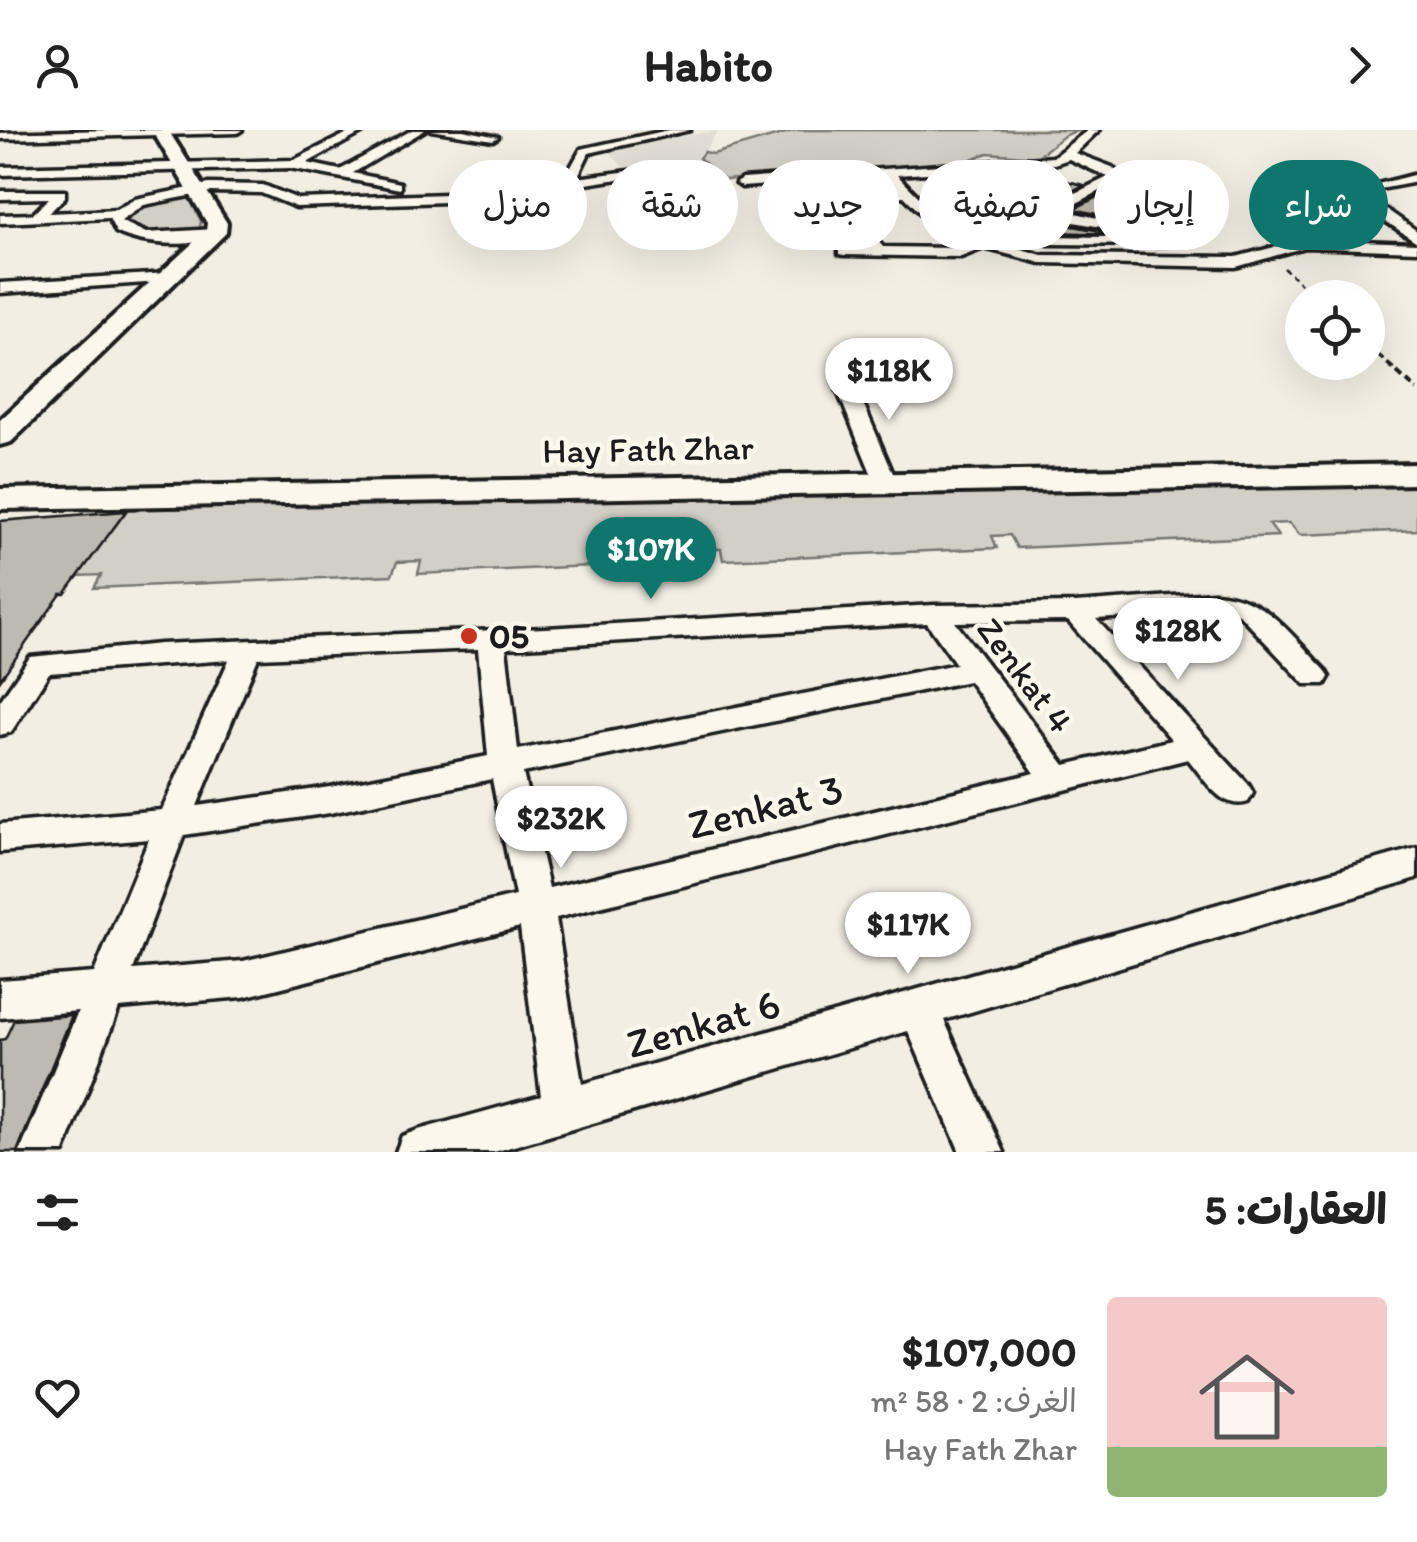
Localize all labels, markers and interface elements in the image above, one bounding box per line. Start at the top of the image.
icon: person [30,38,85,93]
text: Habito [644,38,773,92]
icon: forward [1332,38,1387,93]
chip: منزل [448,160,587,250]
chip: شقة [607,160,738,250]
chip: جديد [758,160,899,250]
chip: تصفية [919,160,1074,250]
chip: إيجار [1094,160,1229,250]
chip: شراء [1249,160,1388,250]
map controls [1285,280,1385,380]
button: locate [1285,280,1385,380]
pin: $118K [819,338,959,423]
text: $118K [847,351,931,389]
street label: Hay Fath Zhar [542,426,754,472]
pin: $107K [581,517,721,602]
text: $107K [607,530,695,568]
pin: $128K [1108,598,1248,683]
street label: Zenkat 4 [968,609,1082,741]
text: $128K [1135,611,1221,649]
place label: 05 [489,615,529,657]
marker: 05 [458,625,480,647]
street label: Zenkat 3 [682,763,848,850]
pin: $232K [491,786,631,871]
text: $232K [517,799,605,837]
pin: $117K [838,892,978,977]
text: $117K [867,905,949,943]
street label: Zenkat 6 [621,977,786,1070]
text: العقارات: 5 [1204,1184,1387,1235]
icon: filters [30,1185,85,1240]
text: $107,000 [902,1326,1077,1377]
icon: home [1187,1337,1307,1457]
icon: heart [30,1370,85,1425]
text: الغرف: 2 · 58 m² [871,1382,1077,1420]
text: Hay Fath Zhar [884,1430,1077,1468]

